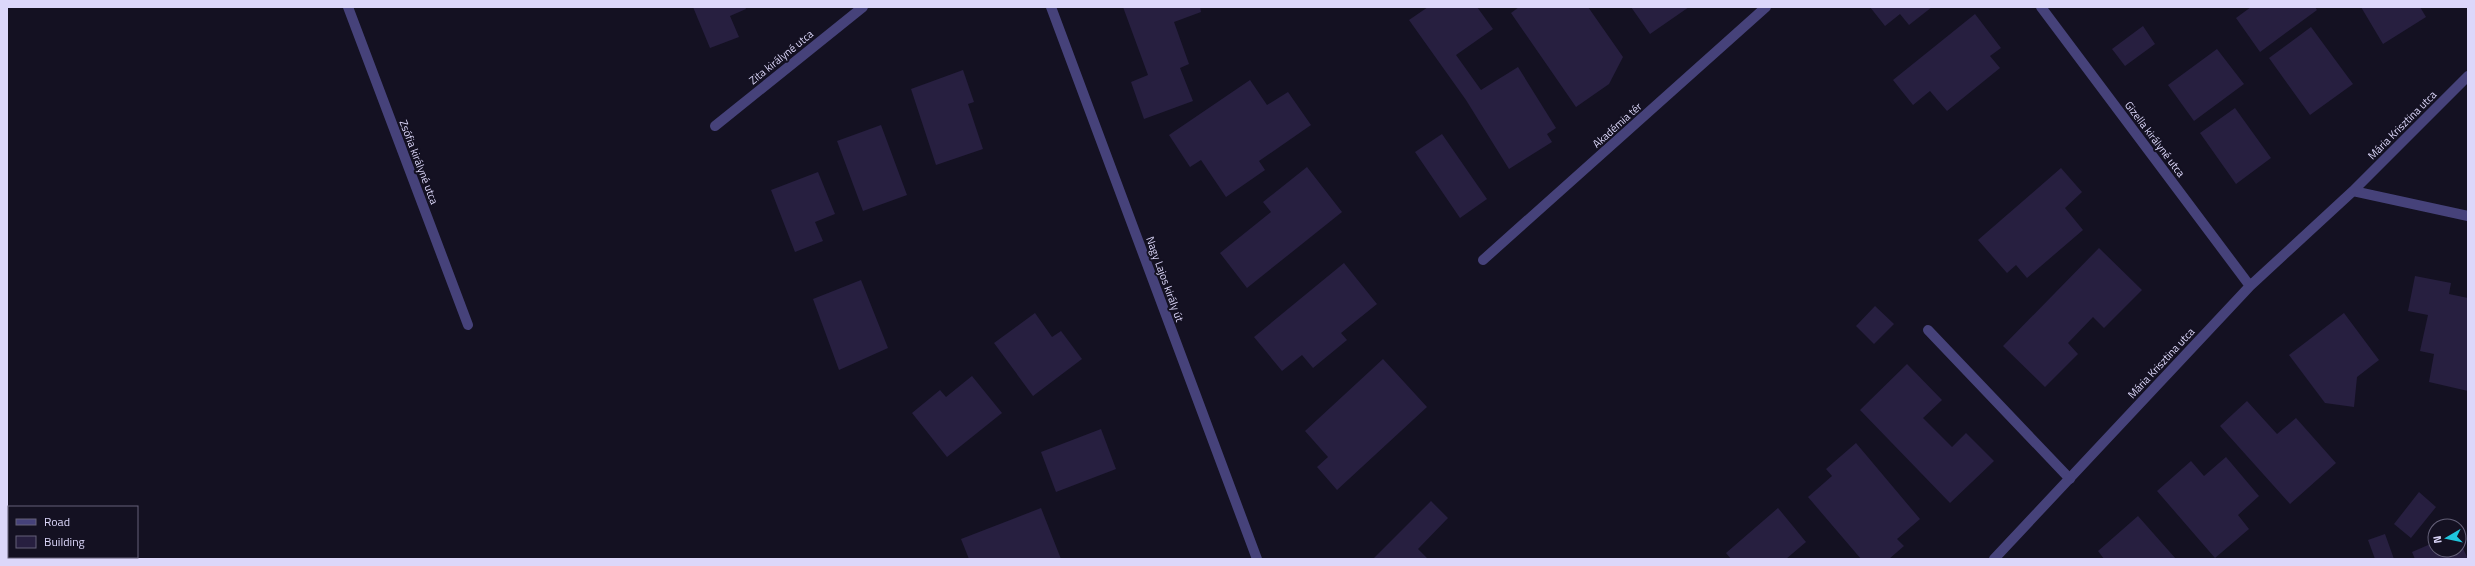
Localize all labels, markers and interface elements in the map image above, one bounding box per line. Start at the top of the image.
street label: Zita királyné utca [745,26,817,88]
street label: Mária Krisztina utca [2364,87,2440,163]
street label: Akadémia tér [1589,98,1645,152]
street label: Gizella királyné utca [2121,98,2189,181]
street label: Zsófia királyné utca [395,117,443,207]
street label: Nagy Lajos király út [1142,234,1188,324]
street label: Mária Krisztina utca [2124,324,2198,402]
legend [8,506,138,558]
text: Road [44,512,70,531]
north arrow [2427,518,2467,558]
text: Building [44,532,85,551]
text: N [2429,535,2446,545]

